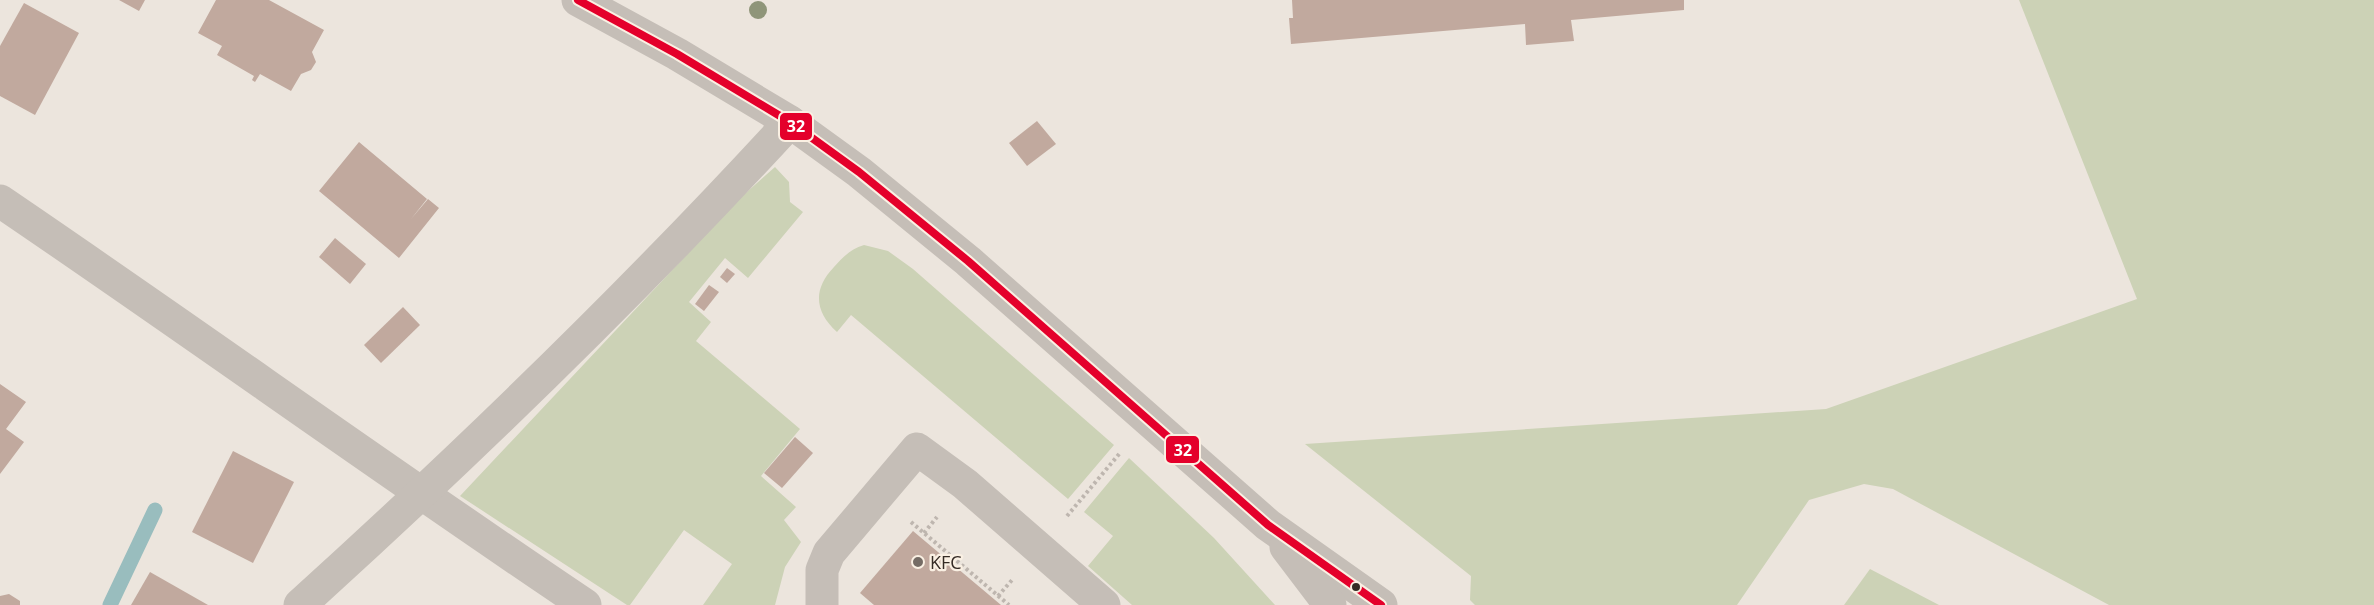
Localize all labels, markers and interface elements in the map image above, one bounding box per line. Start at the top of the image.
line badge: 32 [779,112,813,141]
text: 32 [787,115,805,137]
line badge: 32 [1165,435,1200,464]
text: 32 [1174,439,1192,461]
place label: KFC [930,550,962,574]
marker: KFC [911,555,925,569]
unlabelled marker [1350,581,1362,593]

